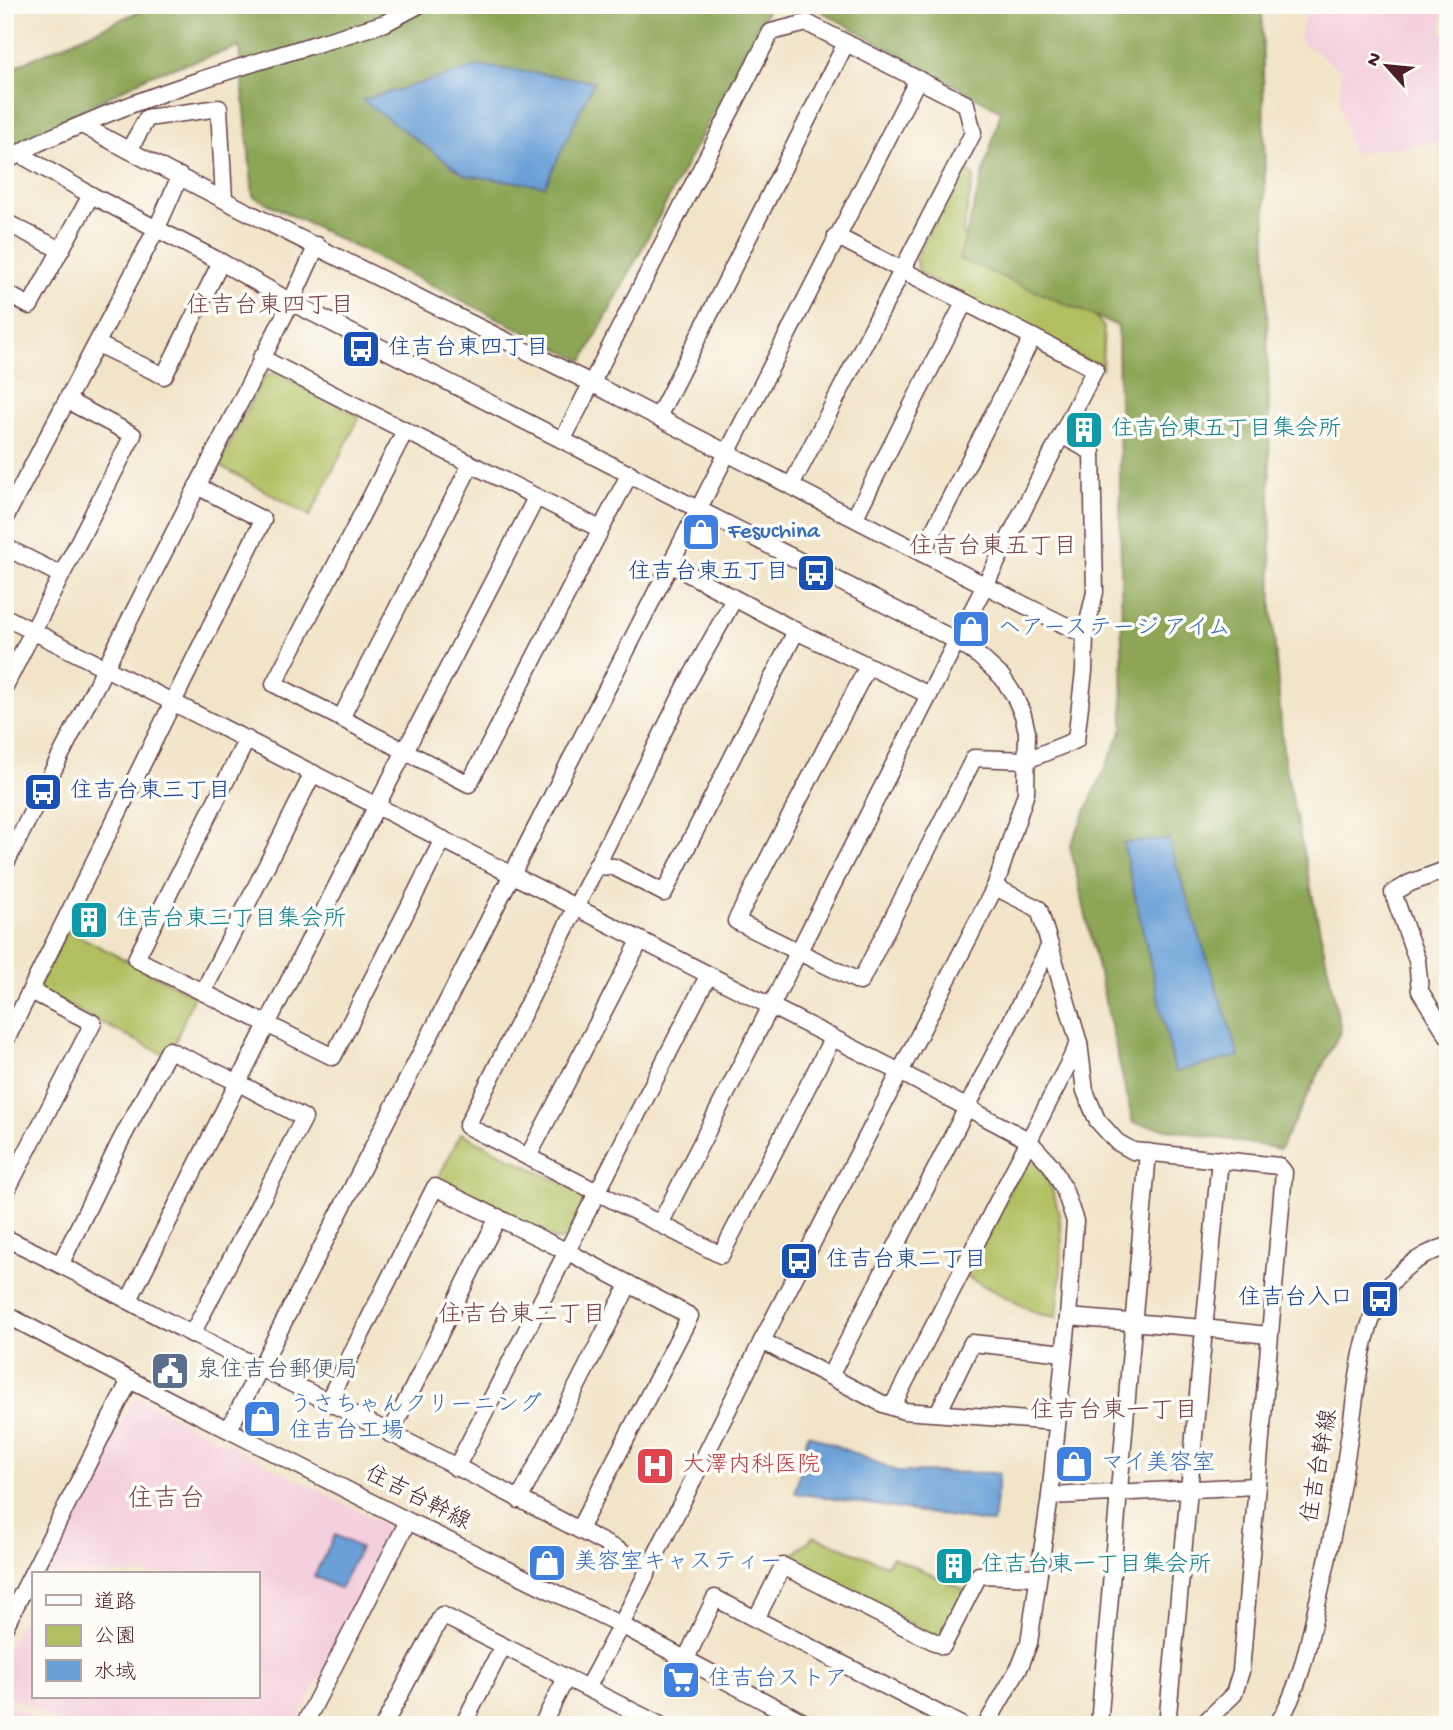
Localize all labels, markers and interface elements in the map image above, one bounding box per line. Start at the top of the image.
north arrow [1352,32,1422,102]
text: N [1362,49,1388,71]
district label: 住吉台東四丁目 [186,292,354,322]
bus stop icon: 住吉台東四丁目 [340,328,382,370]
place label: 住吉台東四丁目 [388,335,549,363]
building icon: 住吉台東五丁目集会所 [1063,409,1105,451]
place label: 住吉台東五丁目集会所 [1111,415,1341,444]
shop icon: Fesuchina [680,511,722,553]
place label: Fesuchina [727,519,821,546]
district label: 住吉台東五丁目 [909,533,1077,563]
bus stop icon: 住吉台東五丁目 [795,552,837,594]
place label: 住吉台東五丁目 [628,559,789,587]
shop icon: ヘアーステージ アイム [950,608,992,650]
place label: ヘアーステージ アイム [998,616,1231,643]
bus stop icon: 住吉台東三丁目 [22,771,64,813]
place label: 住吉台東三丁目 [70,778,231,806]
building icon: 住吉台東三丁目集会所 [68,899,110,941]
place label: 住吉台東三丁目集会所 [116,905,346,934]
bus stop icon: 住吉台東二丁目 [778,1240,820,1282]
place label: 住吉台東二丁目 [826,1247,987,1275]
bus stop icon: 住吉台入口 [1359,1278,1401,1320]
place label: 住吉台入口 [1238,1285,1353,1313]
district label: 住吉台東二丁目 [438,1301,606,1331]
public building icon: 泉住吉台郵便局 [149,1350,191,1392]
place label: 泉住吉台郵便局 [197,1357,358,1385]
place label: うさちゃんクリーニング 住吉台工場 [289,1392,542,1446]
district label: 住吉台東一丁目 [1030,1397,1198,1427]
shop icon: うさちゃんクリーニング 住吉台工場 [241,1398,283,1440]
street label: 住吉台幹線 [1297,1407,1344,1525]
shop icon: マイ美容室 [1053,1443,1095,1485]
hospital icon: 大澤内科医院 [634,1445,676,1487]
place label: マイ美容室 [1101,1450,1215,1478]
place label: 大澤内科医院 [682,1452,820,1480]
street label: 住吉台幹線 [360,1460,475,1537]
district label: 住吉台 [127,1484,205,1517]
shop icon: 美容室キャスティー [526,1542,568,1584]
building icon: 住吉台東一丁目集会所 [933,1545,975,1587]
place label: 美容室キャスティー [574,1549,782,1577]
place label: 住吉台東一丁目集会所 [981,1551,1211,1580]
legend [32,1572,259,1698]
text: 道路 [94,1591,136,1617]
text: 公園 [94,1626,136,1651]
supermarket icon: 住吉台ストア [660,1659,702,1701]
text: 水域 [94,1661,136,1687]
place label: 住吉台ストア [708,1666,848,1694]

